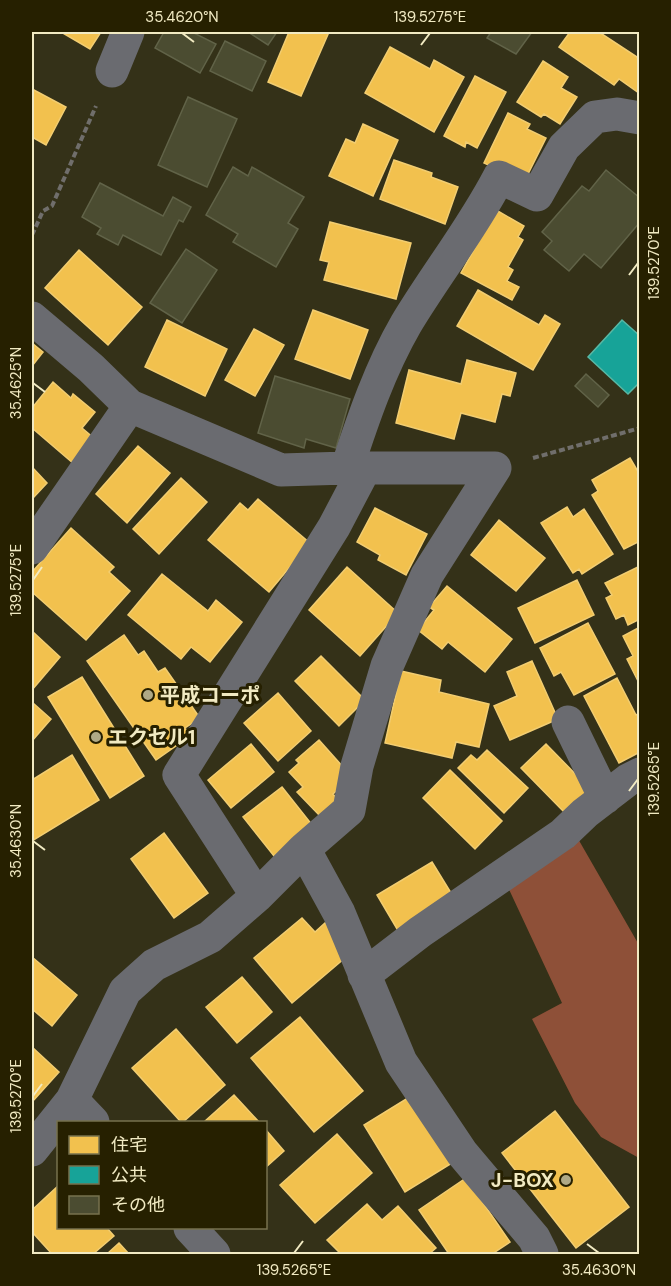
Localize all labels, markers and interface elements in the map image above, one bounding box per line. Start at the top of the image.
text: 35.4620°N [145,7,219,27]
text: 139.5275°E [394,7,466,27]
text: 139.5270°E [644,226,664,300]
text: 35.4625°N [6,347,26,419]
text: 139.5275°E [6,544,26,616]
place label: 平成コーポ [160,682,260,708]
marker: 平成コーポ [141,688,155,702]
place label: エクセル1 [108,724,195,750]
marker: エクセル1 [89,730,103,744]
text: 139.5265°E [644,742,664,816]
text: 35.4630°N [6,804,26,878]
text: 139.5270°E [6,1059,26,1133]
legend [57,1121,267,1229]
text: 住宅 [111,1133,147,1157]
text: 公共 [111,1163,147,1187]
place label: J-BOX [491,1167,554,1193]
marker: J-BOX [559,1173,573,1187]
text: その他 [111,1193,165,1217]
text: 139.5265°E [257,1260,331,1280]
text: 35.4630°N [562,1260,636,1280]

